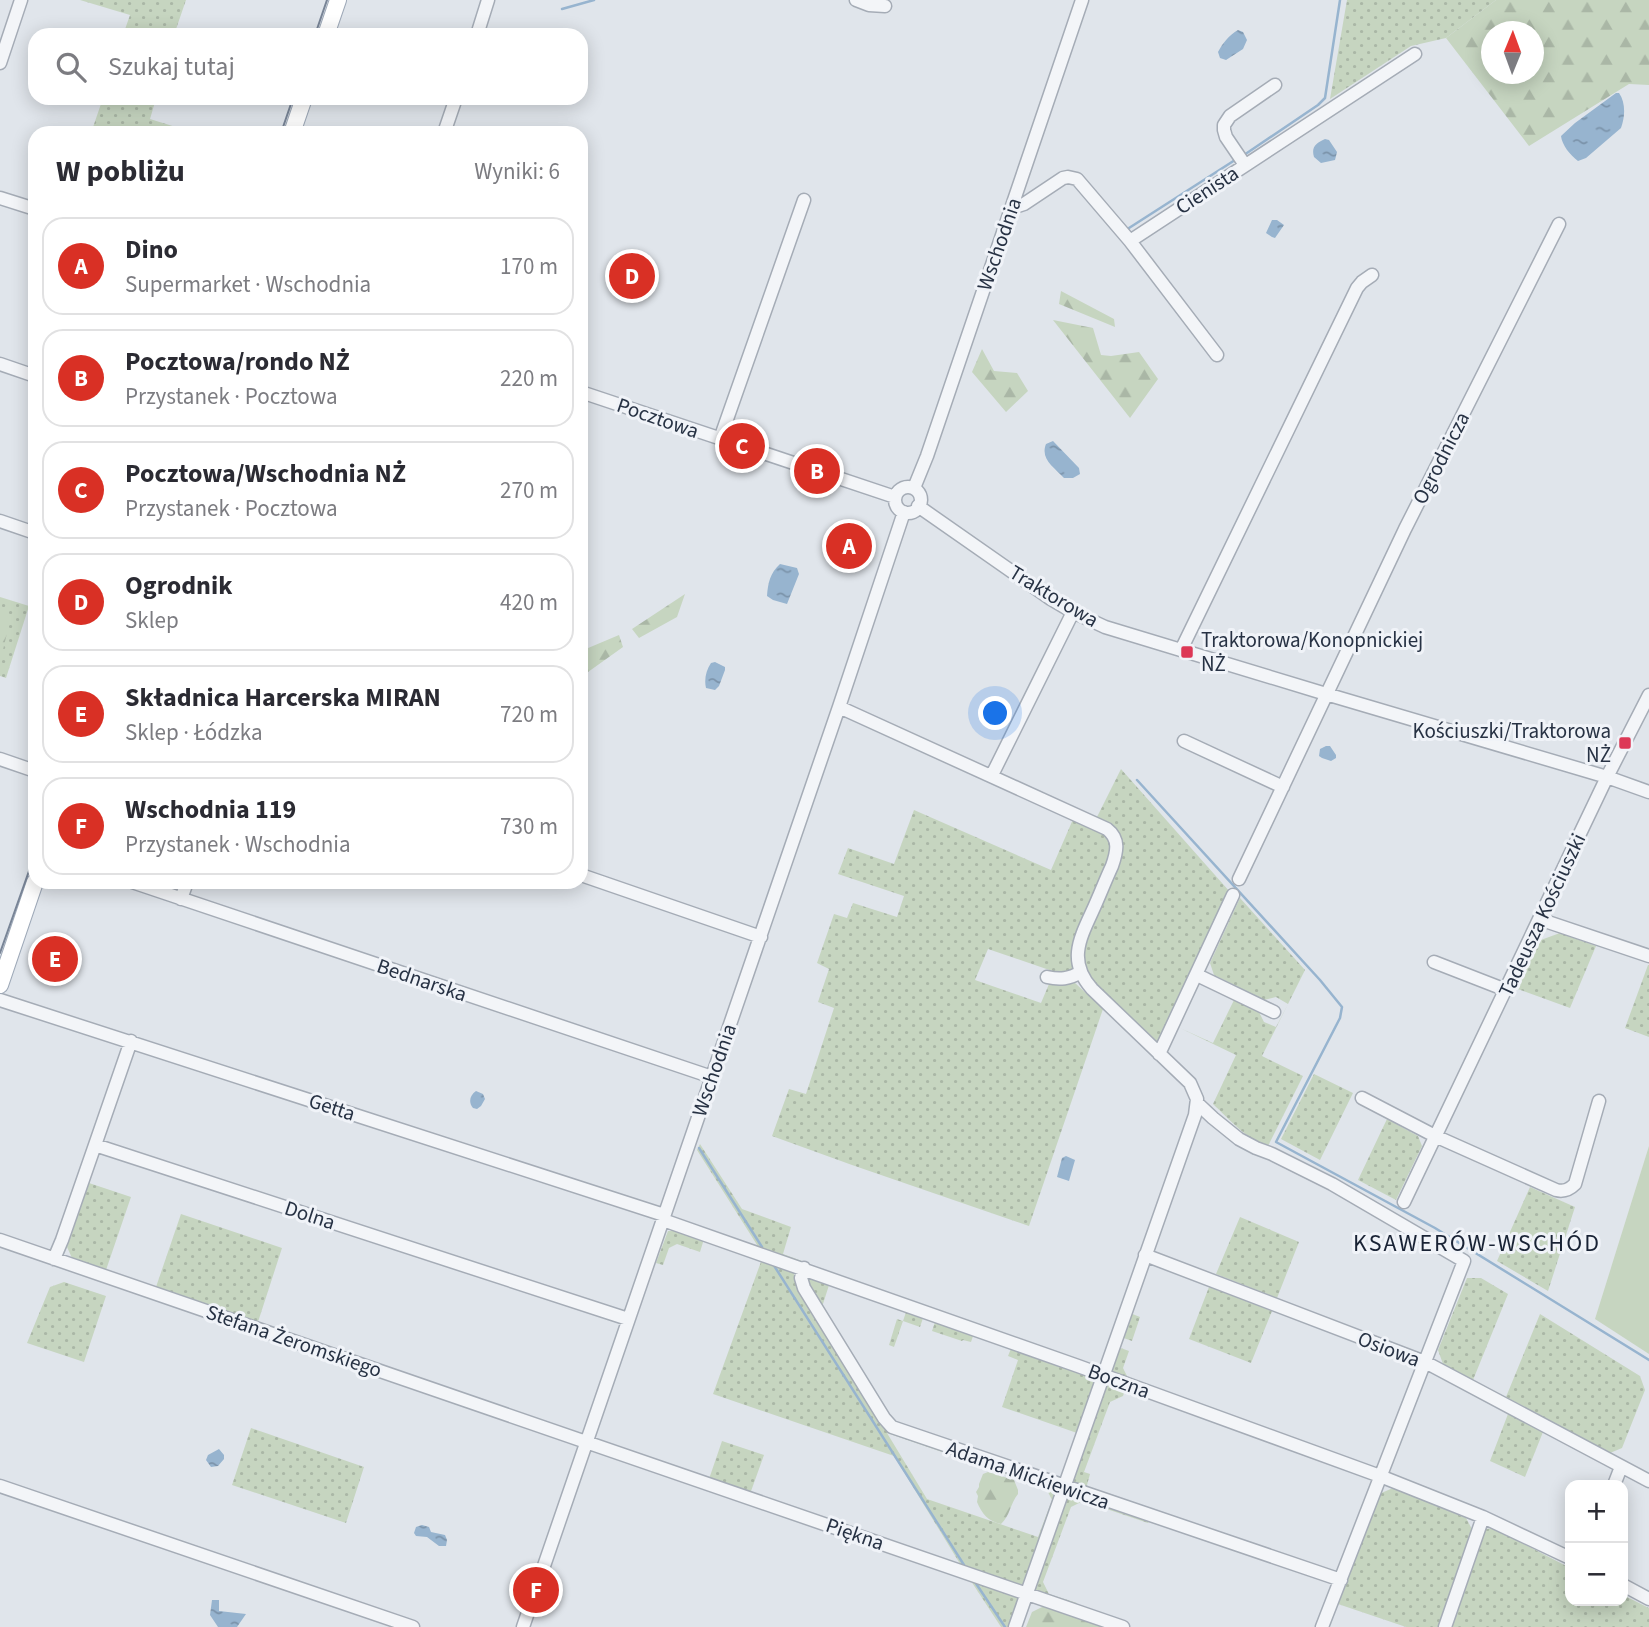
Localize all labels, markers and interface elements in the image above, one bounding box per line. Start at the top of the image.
north arrow [1481,21,1544,84]
search box [28,28,588,105]
icon: search [52,48,90,86]
text: Szukaj tutaj [108,48,235,85]
text: W pobliżu [56,150,185,193]
text: Wyniki: 6 [474,155,560,188]
street label: Cienista [1170,158,1244,222]
street label: Wschodnia [969,193,1029,295]
text: Dino [125,231,178,268]
text: A [74,250,88,283]
text: 170 m [500,250,558,283]
pin: D [609,250,655,302]
text: Supermarket · Wschodnia [125,268,371,301]
text: Pocztowa/rondo NŻ [125,343,350,380]
text: B [74,362,88,395]
text: 220 m [500,362,558,395]
text: Przystanek · Pocztowa [125,380,338,413]
street label: Pocztowa [613,390,703,446]
street label: Ogrodnicza [1405,407,1477,509]
pin: C [719,420,765,472]
pin: B [794,445,840,497]
text: Pocztowa/Wschodnia NŻ [125,455,406,492]
text: C [74,474,88,507]
text: 270 m [500,474,558,507]
text: Przystanek · Pocztowa [125,492,338,525]
pin: A [826,520,872,572]
street label: Traktorowa [1004,557,1104,635]
text: Ogrodnik [125,567,232,604]
text: D [74,586,88,619]
text: 420 m [500,586,558,619]
text: Sklep [125,604,179,637]
place label: Traktorowa/Konopnickiej NŻ [1201,625,1423,679]
marker: Traktorowa/Konopnickiej NŻ [1179,644,1195,660]
text: Składnica Harcerska MIRAN [125,679,441,716]
your location [978,696,1012,730]
text: E [75,698,87,731]
text: 720 m [500,698,558,731]
text: Sklep · Łódzka [125,716,263,749]
place label: Kościuszki/Traktorowa NŻ [1412,716,1611,770]
marker: Kościuszki/Traktorowa NŻ [1617,735,1633,751]
text: Wschodnia 119 [125,791,296,828]
text: F [75,810,87,843]
text: 730 m [500,810,558,843]
text: Przystanek · Wschodnia [125,828,350,861]
street label: Tadeusza Kościuszki [1491,828,1593,1002]
pin: E [32,933,78,985]
street label: Bednarska [373,951,471,1009]
street label: Wschodnia [684,1019,744,1121]
street label: Getta [305,1085,359,1129]
street label: Dolna [281,1193,339,1237]
district label: KSAWERÓW-WSCHÓD [1353,1226,1601,1261]
street label: Stefana Żeromskiego [202,1297,386,1385]
street label: Osiowa [1353,1323,1425,1375]
street label: Boczna [1084,1356,1154,1406]
street label: Adama Mickiewicza [942,1433,1114,1517]
map controls [1565,1480,1628,1606]
button: + [1565,1480,1628,1543]
street label: Piękna [822,1510,888,1558]
button: − [1565,1543,1628,1606]
pin: F [513,1564,559,1616]

